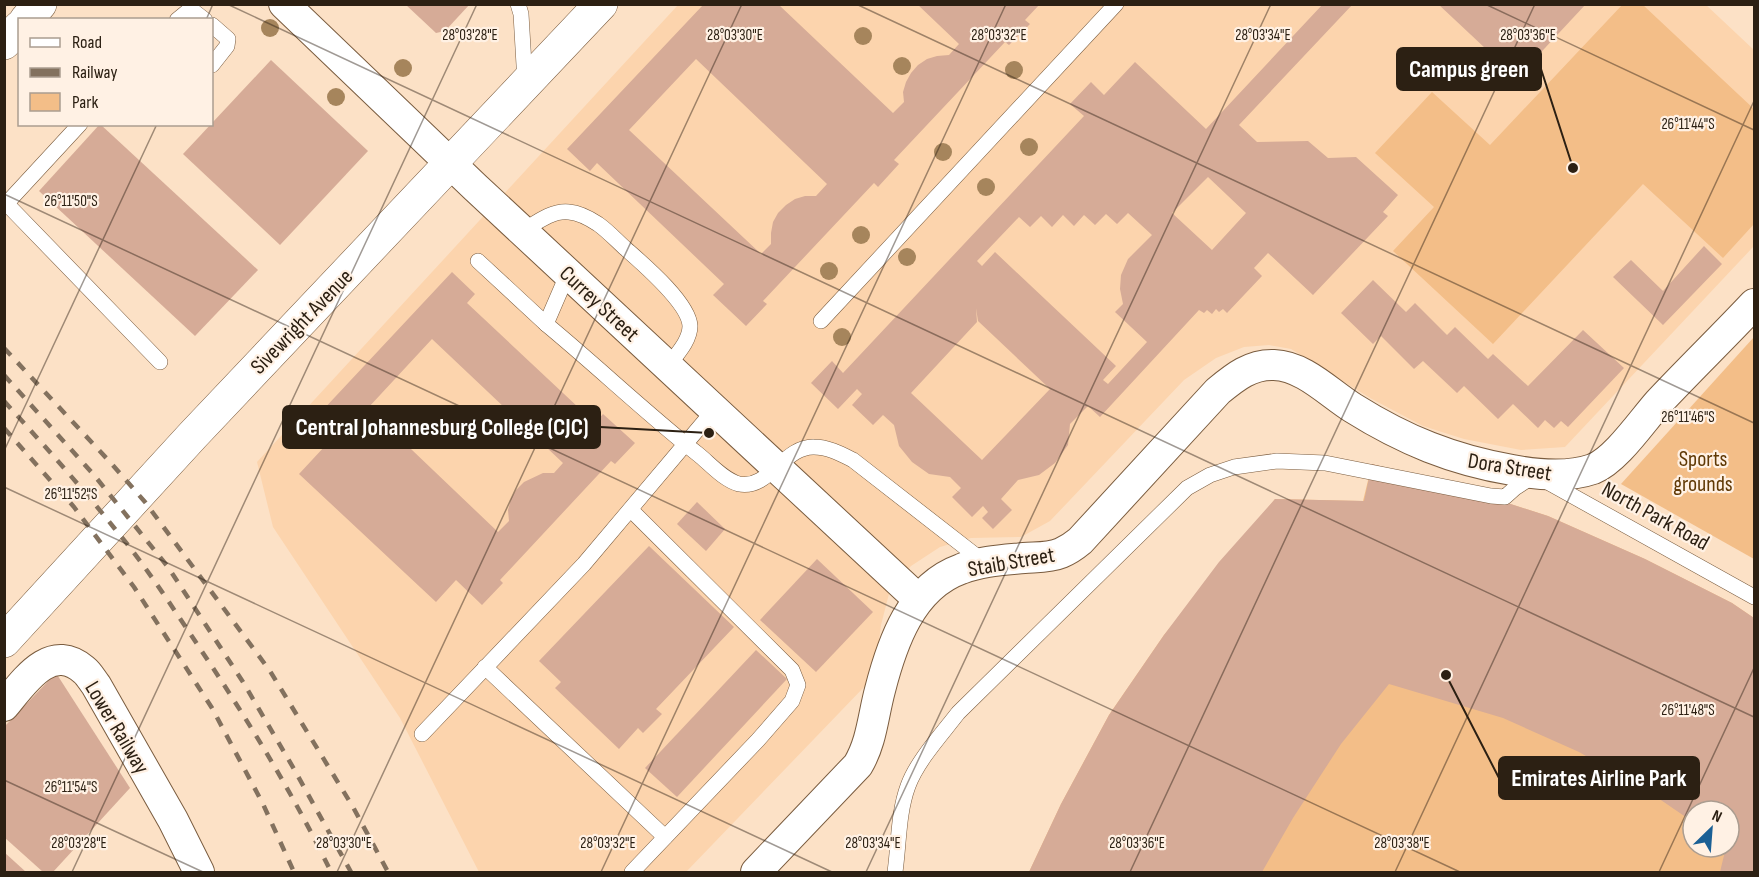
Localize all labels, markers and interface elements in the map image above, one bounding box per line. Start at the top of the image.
legend [18,18,213,126]
text: 28°03'28"E [442,26,498,45]
text: 28°03'30"E [707,26,763,45]
text: 28°03'32"E [971,26,1027,45]
text: 28°03'34"E [1235,26,1291,45]
text: 28°03'36"E [1500,26,1556,45]
text: Road [72,32,102,53]
callout: Campus green [1397,48,1541,90]
text: Campus green [1409,55,1529,84]
text: Railway [72,62,117,83]
text: Park [72,92,98,113]
text: 26°11'44"S [1661,115,1715,134]
text: 26°11'50"S [44,192,98,211]
street label: Currey Street [554,260,645,348]
street label: Sivewright Avenue [245,264,359,380]
callout: Central Johannesburg College (CJC) [283,406,600,448]
text: 26°11'46"S [1661,408,1715,427]
text: Central Johannesburg College (CJC) [295,413,589,442]
park label: Sports grounds [1673,446,1733,498]
street label: Dora Street [1466,448,1554,487]
street label: North Park Road [1597,476,1714,557]
text: 26°11'52"S [45,485,97,504]
street label: Staib Street [966,542,1057,583]
street label: Lower Railway [79,677,155,779]
text: 26°11'48"S [1661,701,1715,720]
callout: Emirates Airline Park [1499,757,1699,799]
text: Emirates Airline Park [1511,764,1687,793]
text: 26°11'54"S [45,778,97,797]
north arrow [1681,799,1741,859]
text: N [1709,806,1725,827]
text: 28°03'28"E [51,834,107,853]
text: 28°03'30"E [316,834,372,853]
text: 28°03'32"E [580,834,636,853]
text: 28°03'34"E [845,834,901,853]
text: 28°03'36"E [1109,834,1165,853]
text: 28°03'38"E [1374,834,1430,853]

